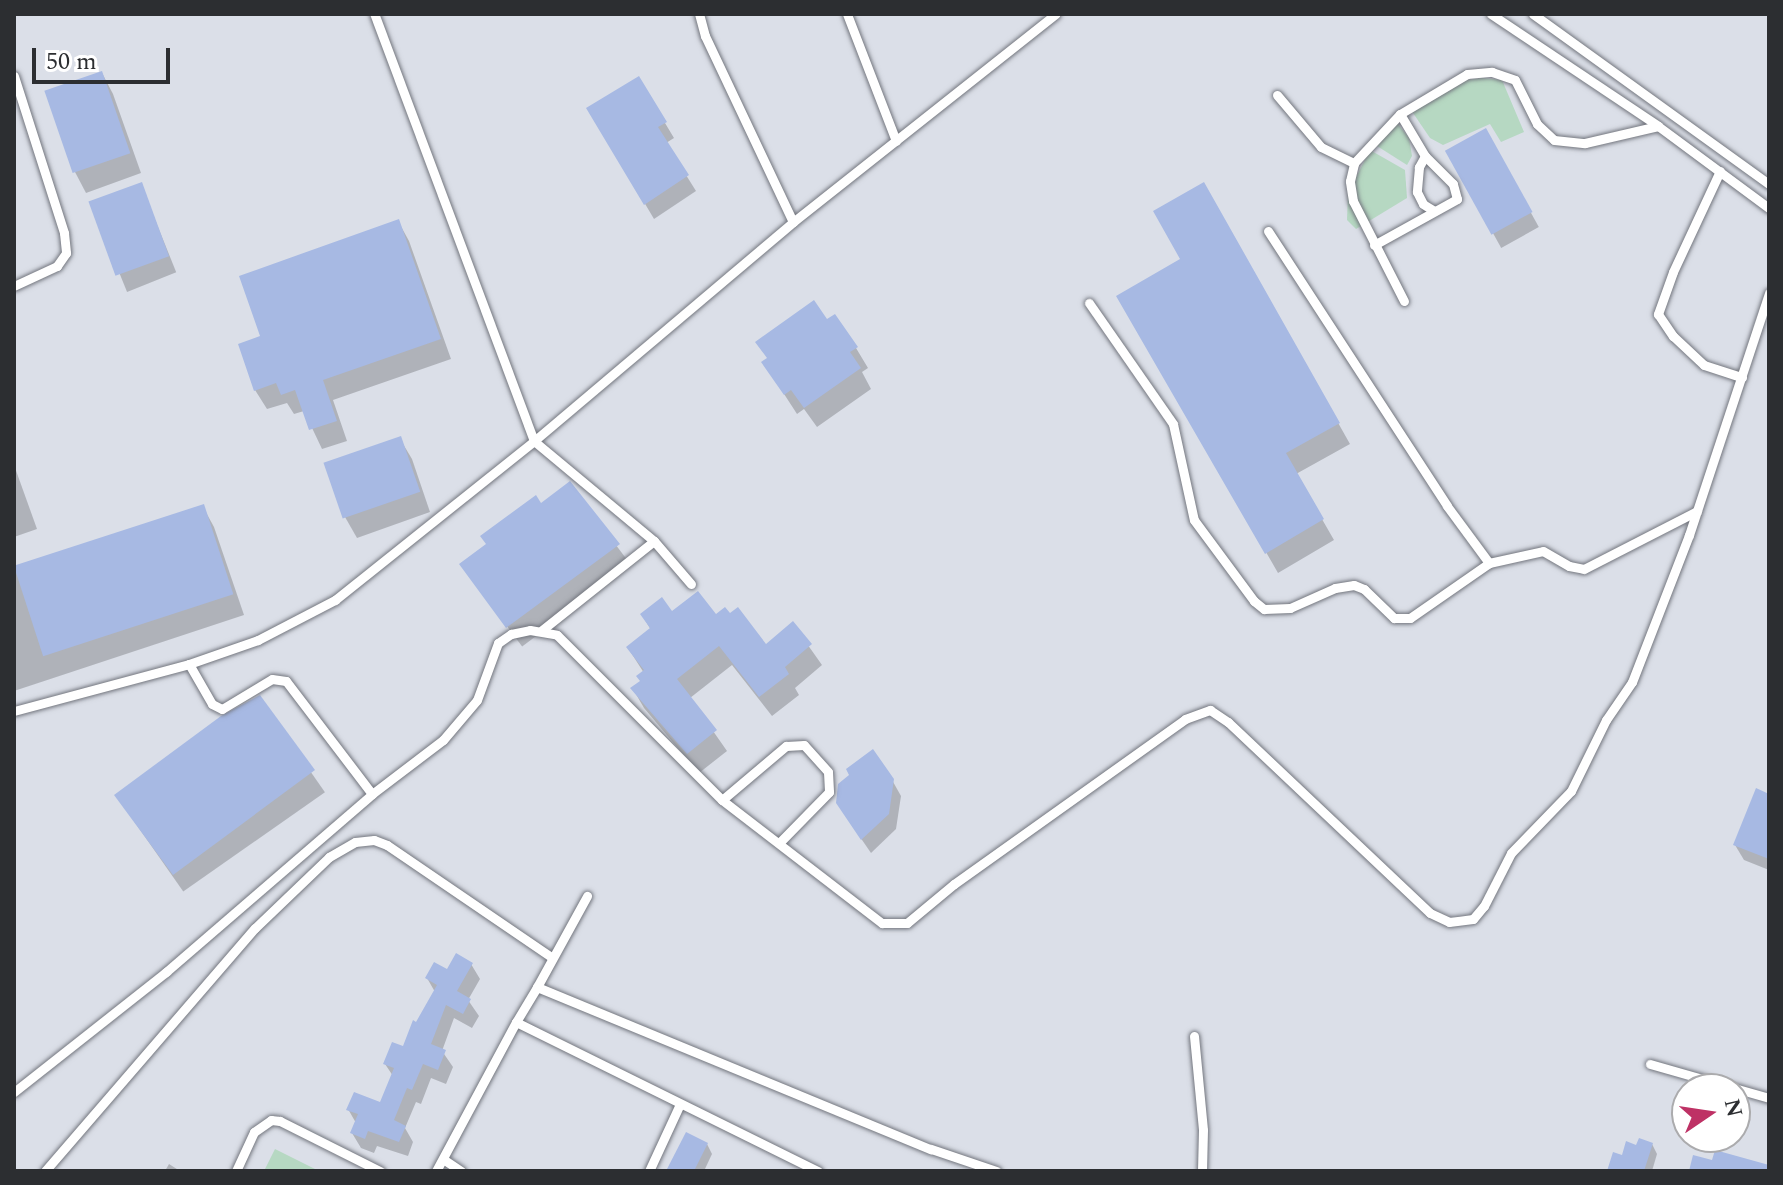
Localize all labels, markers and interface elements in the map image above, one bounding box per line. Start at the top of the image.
scale bar [36,32,174,82]
text: 50 m [46,44,97,80]
north arrow [1671,1073,1751,1153]
text: N [1715,1095,1751,1120]

